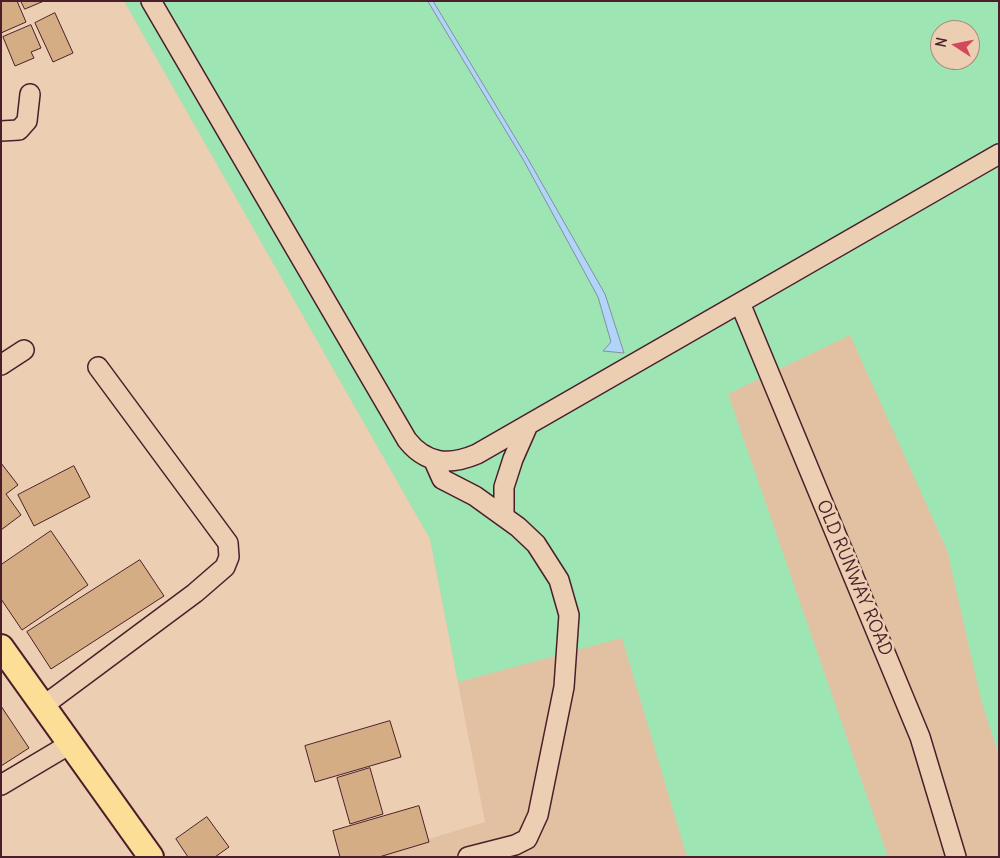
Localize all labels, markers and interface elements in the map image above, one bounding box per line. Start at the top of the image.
north arrow [930,20,980,70]
text: N [931,36,951,49]
street label: OLD RUNWAY ROAD [811,497,897,659]

